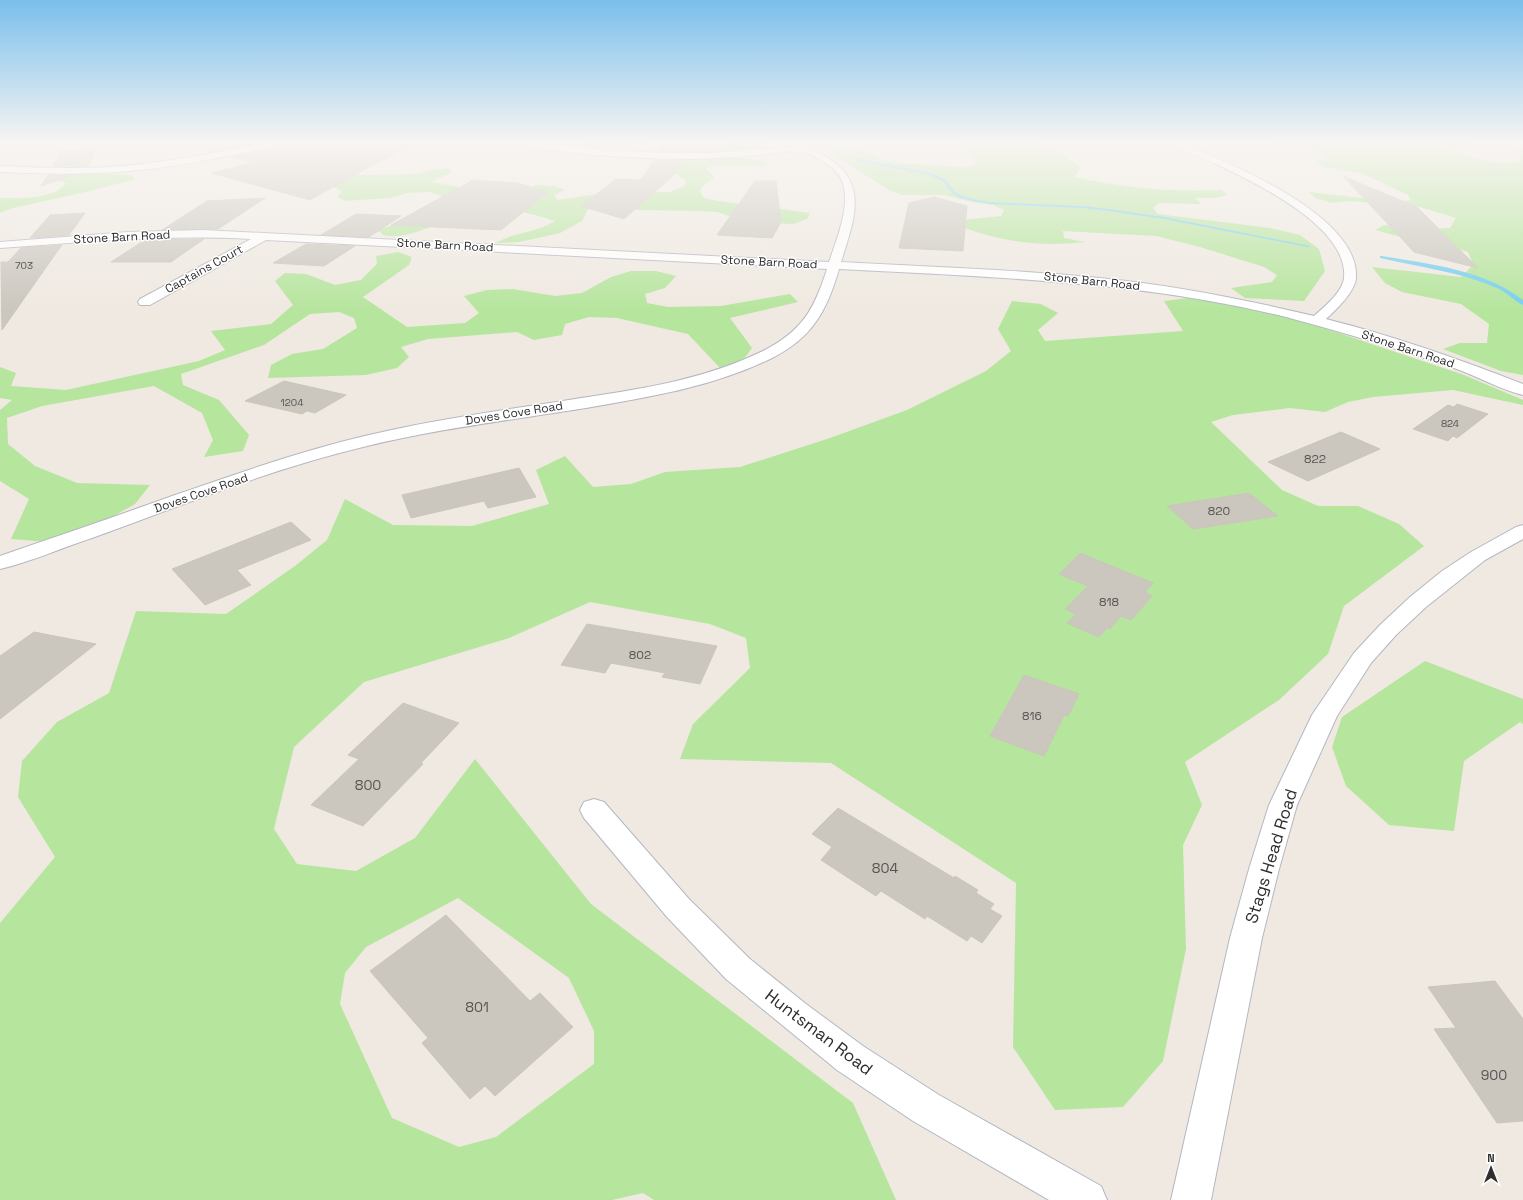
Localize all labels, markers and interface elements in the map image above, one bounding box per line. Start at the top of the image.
street label: Stone Barn Road [73,226,171,248]
street label: Stone Barn Road [396,234,494,256]
street label: Captains Court [162,241,246,297]
street label: Stone Barn Road [720,251,818,273]
house number: 703 [15,259,33,272]
street label: Stone Barn Road [1043,268,1141,294]
street label: Stone Barn Road [1359,326,1457,372]
house number: 1204 [281,396,303,409]
street label: Doves Cove Road [464,397,564,429]
house number: 824 [1441,417,1459,430]
house number: 822 [1304,451,1326,467]
street label: Doves Cove Road [152,469,250,517]
house number: 820 [1208,503,1230,519]
house number: 818 [1099,594,1119,610]
house number: 802 [629,647,651,663]
house number: 816 [1022,708,1042,724]
house number: 800 [355,776,381,794]
street label: Stags Head Road [1240,786,1302,926]
house number: 804 [872,859,898,877]
street label: Huntsman Road [761,984,877,1080]
house number: 801 [465,998,489,1016]
house number: 900 [1481,1066,1507,1084]
north arrow [1471,1148,1511,1188]
text: N [1487,1151,1495,1165]

